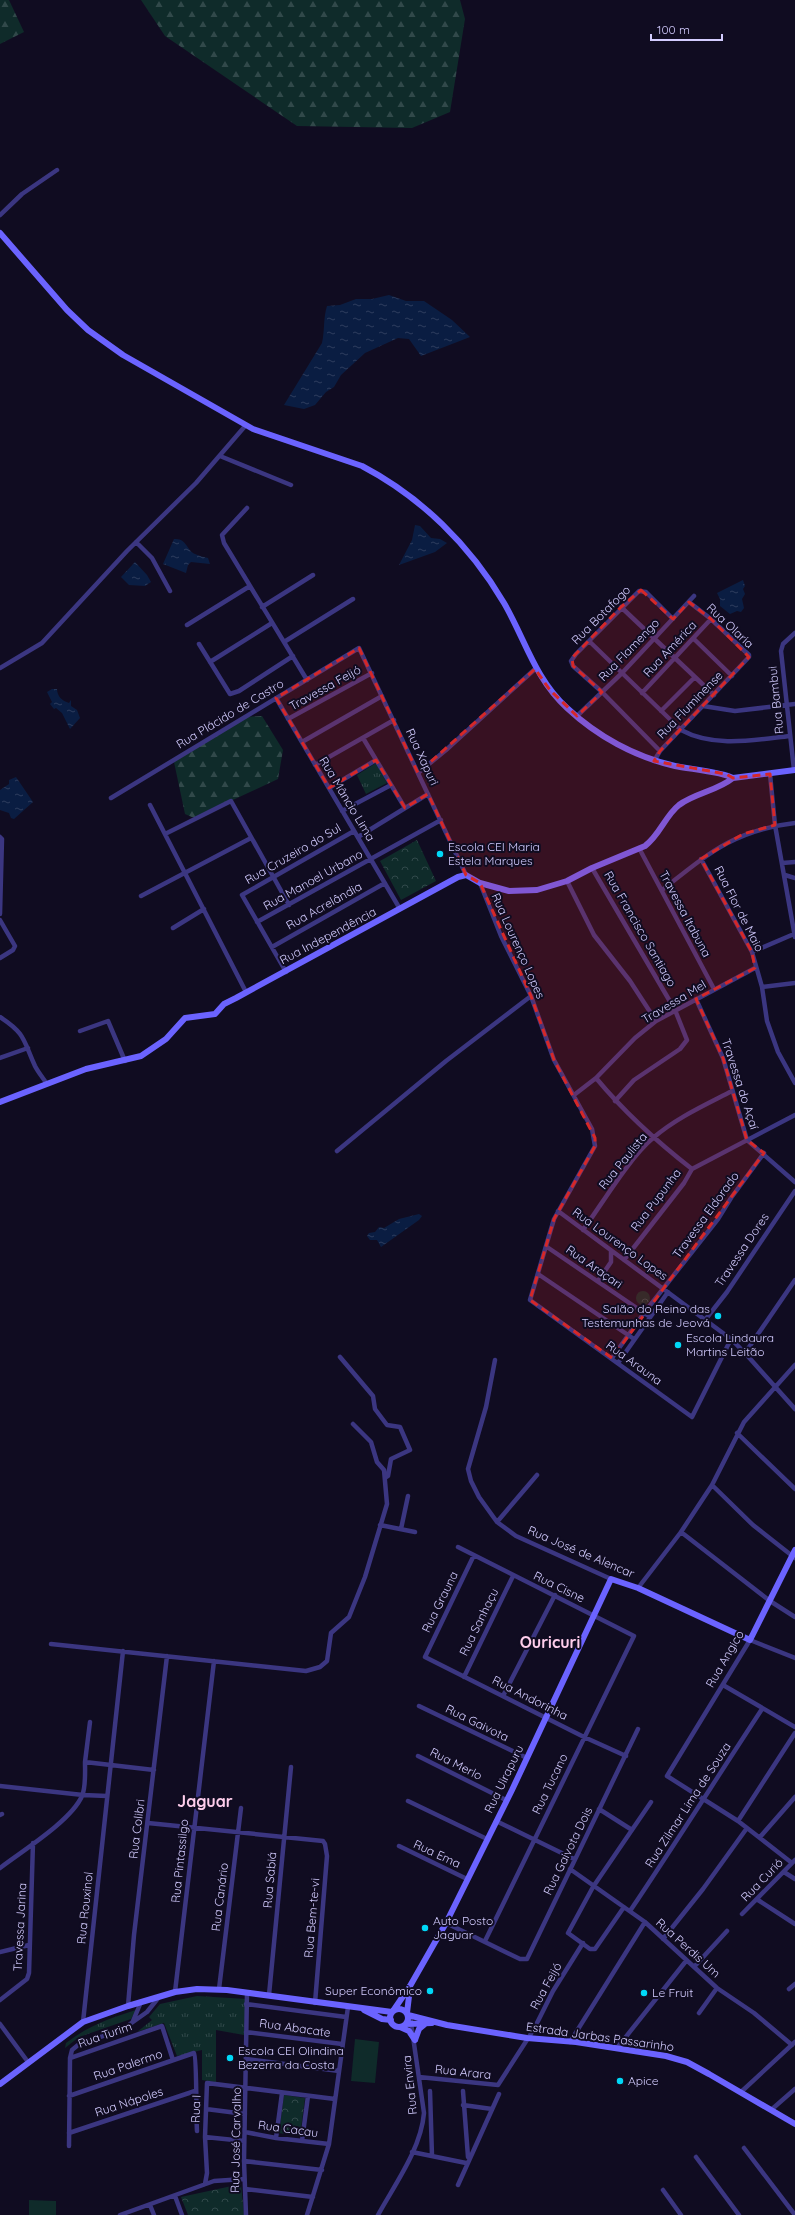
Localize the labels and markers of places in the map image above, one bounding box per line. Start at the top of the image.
place label: Escola CEI Maria Estela Marques [448,839,540,868]
marker: Escola CEI Maria Estela Marques [435,849,445,859]
place label: Salão do Reino das Testemunhas de Jeová [582,1301,710,1330]
marker: Salão do Reino das Testemunhas de Jeová [713,1311,723,1321]
place label: Escola Lindaura Martins Leitão [686,1330,774,1359]
marker: Escola Lindaura Martins Leitão [673,1340,683,1350]
place label: Auto Posto Jaguar [433,1913,493,1942]
marker: Auto Posto Jaguar [420,1923,430,1933]
place label: Super Econômico [325,1983,422,1998]
place label: Le Fruit [652,1985,693,2000]
marker: Super Econômico [425,1986,435,1996]
marker: Le Fruit [639,1988,649,1998]
place label: Escola CEI Olindina Bezerra da Costa [238,2043,344,2072]
marker: Escola CEI Olindina Bezerra da Costa [225,2053,235,2063]
place label: Apice [628,2073,659,2088]
marker: Apice [615,2076,625,2086]

